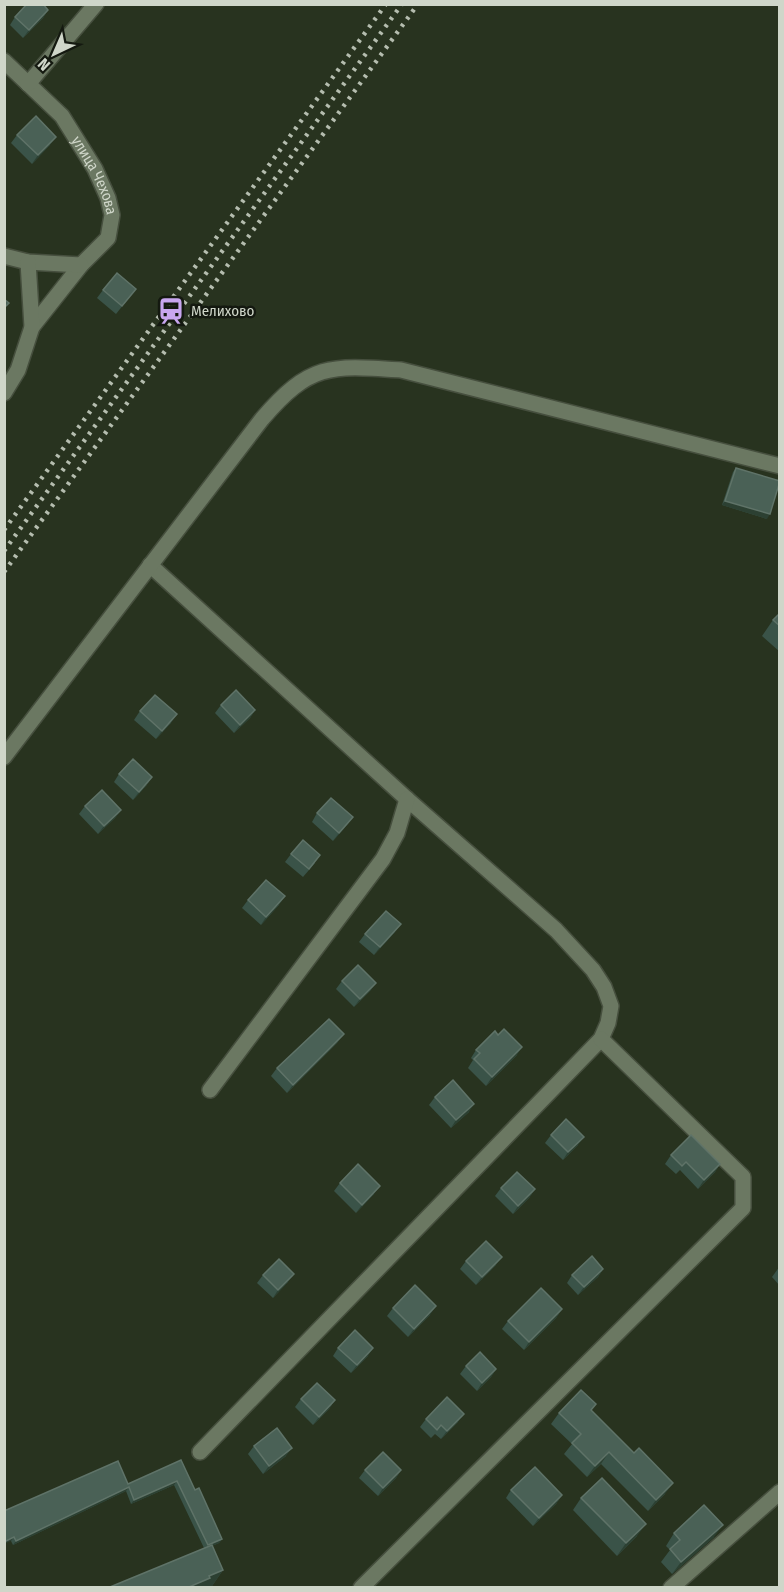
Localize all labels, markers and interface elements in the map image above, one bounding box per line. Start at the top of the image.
north arrow [24,24,84,84]
text: N [34,54,54,75]
street label: улица Чехова [68,133,121,216]
station icon: Мелихово [156,296,186,326]
place label: Мелихово [191,302,255,320]

